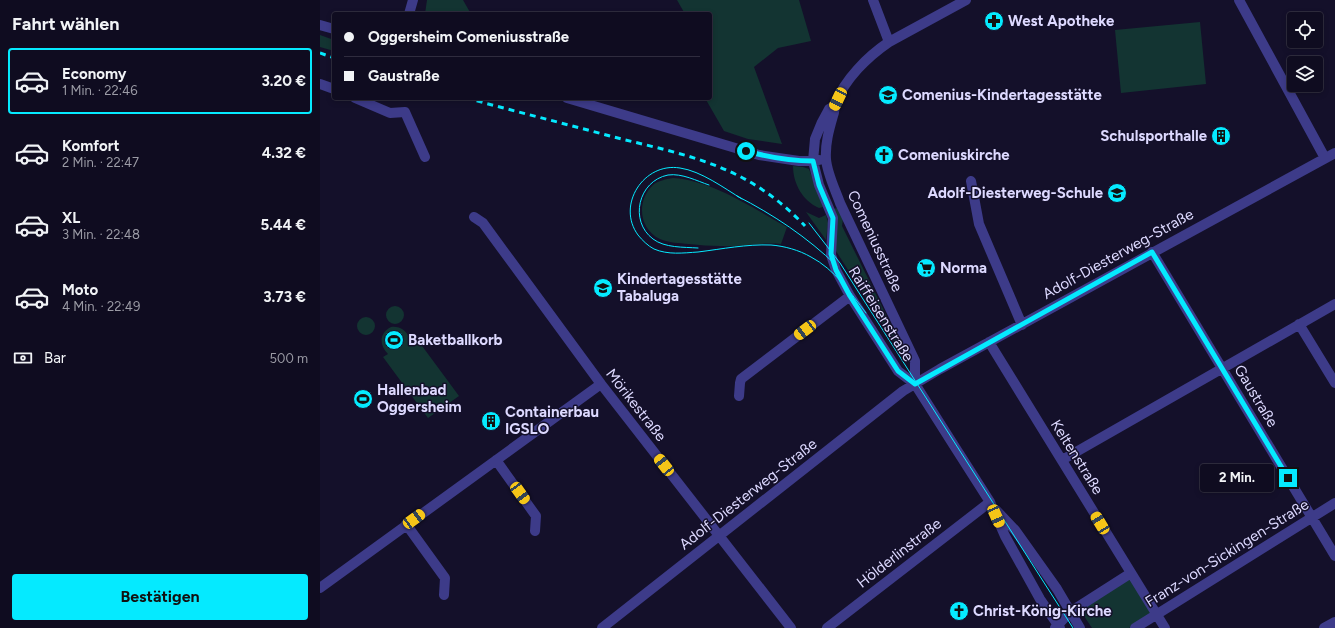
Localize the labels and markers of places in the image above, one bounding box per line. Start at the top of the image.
pharmacy icon: West Apotheke [983,10,1005,32]
place label: West Apotheke [1008,12,1115,30]
school or university icon: Comenius-Kindertagesstätte [877,84,899,106]
place label: Comenius-Kindertagesstätte [902,86,1102,104]
building icon: Schulsporthalle [1210,125,1232,147]
place label: Schulsporthalle [1100,127,1208,145]
church icon: Comeniuskirche [873,144,895,166]
place label: Comeniuskirche [898,146,1010,164]
school or university icon: Adolf-Diesterweg-Schule [1106,182,1128,204]
place label: Adolf-Diesterweg-Schule [927,184,1104,202]
supermarket icon: Norma [915,257,937,279]
place label: Norma [940,259,987,277]
place label: Kindertagesstätte Tabaluga [617,270,742,305]
school or university icon: Kindertagesstätte Tabaluga [592,277,614,299]
sports icon: Baketballkorb [383,329,405,351]
place label: Baketballkorb [408,331,503,349]
place label: Hallenbad Oggersheim [377,381,462,416]
sports icon: Hallenbad Oggersheim [352,388,374,410]
place label: Containerbau IGSLO [505,403,599,438]
building icon: Containerbau IGSLO [480,410,502,432]
church icon: Christ-König-Kirche [948,600,970,622]
place label: Christ-König-Kirche [973,602,1112,620]

